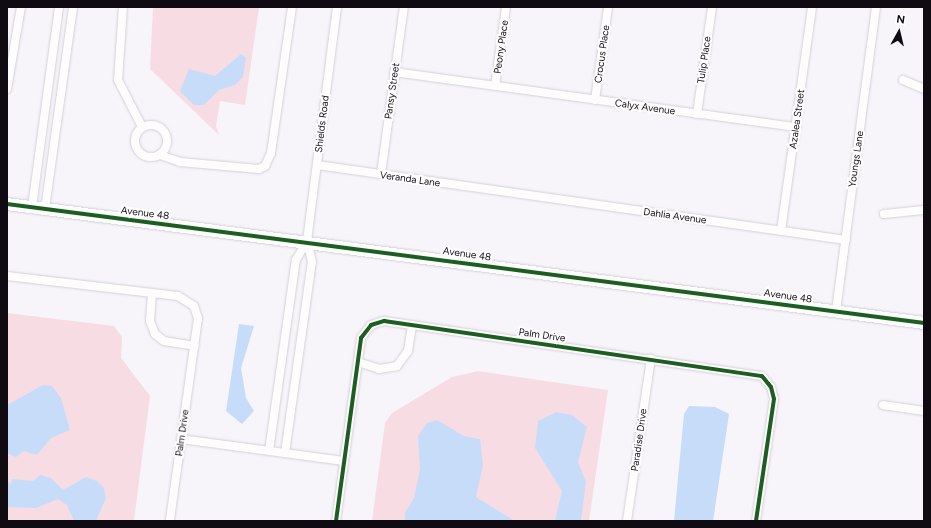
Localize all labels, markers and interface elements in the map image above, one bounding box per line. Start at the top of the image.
north arrow [879,12,919,52]
text: N [896,13,906,27]
street label: Peony Place [491,19,511,75]
street label: Crocus Place [592,24,612,84]
street label: Tulip Place [695,36,713,84]
street label: Pansy Street [382,62,402,120]
street label: Azalea Street [787,88,807,150]
street label: Shields Road [313,95,331,153]
street label: Calyx Avenue [614,97,676,117]
street label: Youngs Lane [846,130,866,188]
street label: Veranda Lane [379,169,441,189]
street label: Avenue 48 [120,204,170,222]
street label: Dahlia Avenue [643,206,707,226]
street label: Avenue 48 [442,245,492,263]
street label: Avenue 48 [763,287,813,305]
street label: Palm Drive [518,326,566,344]
street label: Paradise Drive [629,408,649,472]
street label: Palm Drive [173,409,191,457]

